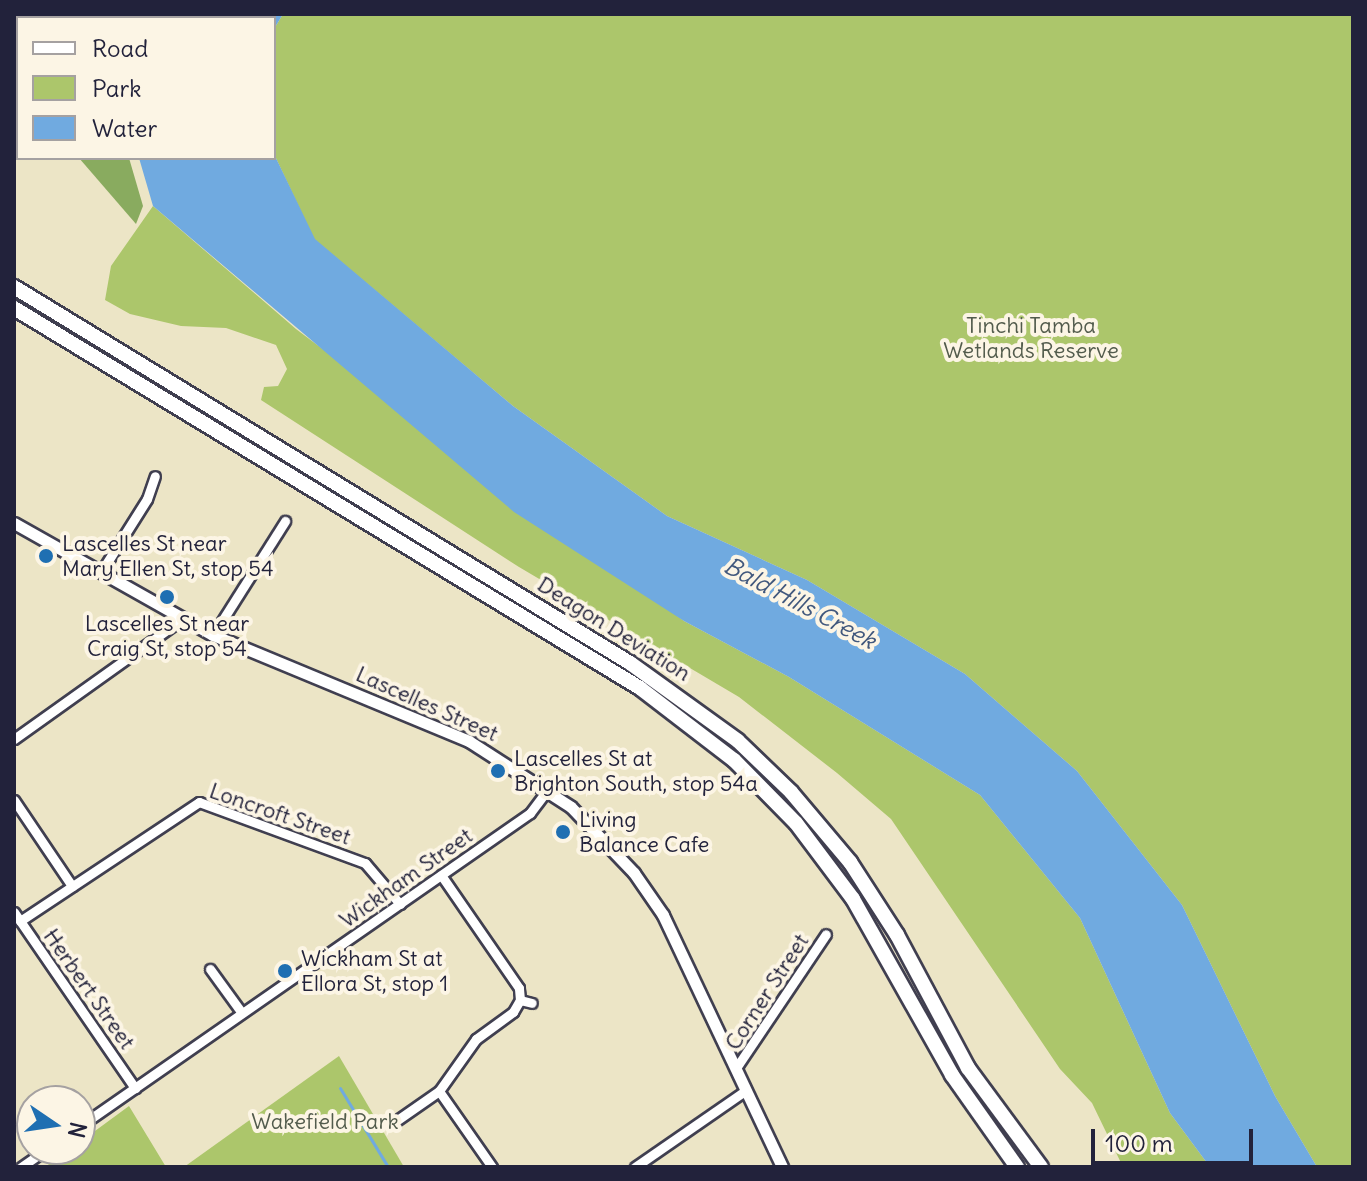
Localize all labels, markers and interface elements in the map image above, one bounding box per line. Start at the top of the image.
legend [16,16,276,160]
text: Road [92,33,148,63]
text: Park [92,73,142,103]
text: Water [92,113,157,143]
park label: Tinchi Tamba Wetlands Reserve [943,312,1119,364]
place label: Lascelles St near Mary Ellen St, stop 54 [62,530,274,582]
marker: Lascelles St near Mary Ellen St, stop 54 [37,547,55,565]
water label: Bald Hills Creek [719,551,881,655]
street label: Deagon Deviation [533,571,695,687]
marker: Lascelles St near Craig St, stop 54 [158,588,176,606]
place label: Lascelles St near Craig St, stop 54 [85,610,249,662]
street label: Lascelles Street [352,661,502,747]
place label: Lascelles St at Brighton South, stop 54a [514,745,758,796]
marker: Lascelles St at Brighton South, stop 54a [489,762,507,780]
street label: Loncroft Street [206,777,354,851]
place label: Living Balance Cafe [579,806,709,858]
street label: Wickham Street [335,822,477,934]
marker: Living Balance Cafe [554,823,572,841]
street label: Herbert Street [38,924,140,1054]
street label: Corner Street [720,929,814,1055]
place label: Wickham St at Ellora St, stop 1 [301,945,448,996]
marker: Wickham St at Ellora St, stop 1 [276,962,294,980]
north arrow [16,1085,96,1165]
park label: Wakefield Park [251,1109,399,1135]
scale bar [1095,1113,1257,1163]
text: N [62,1119,93,1140]
text: 100 m [1105,1128,1173,1158]

